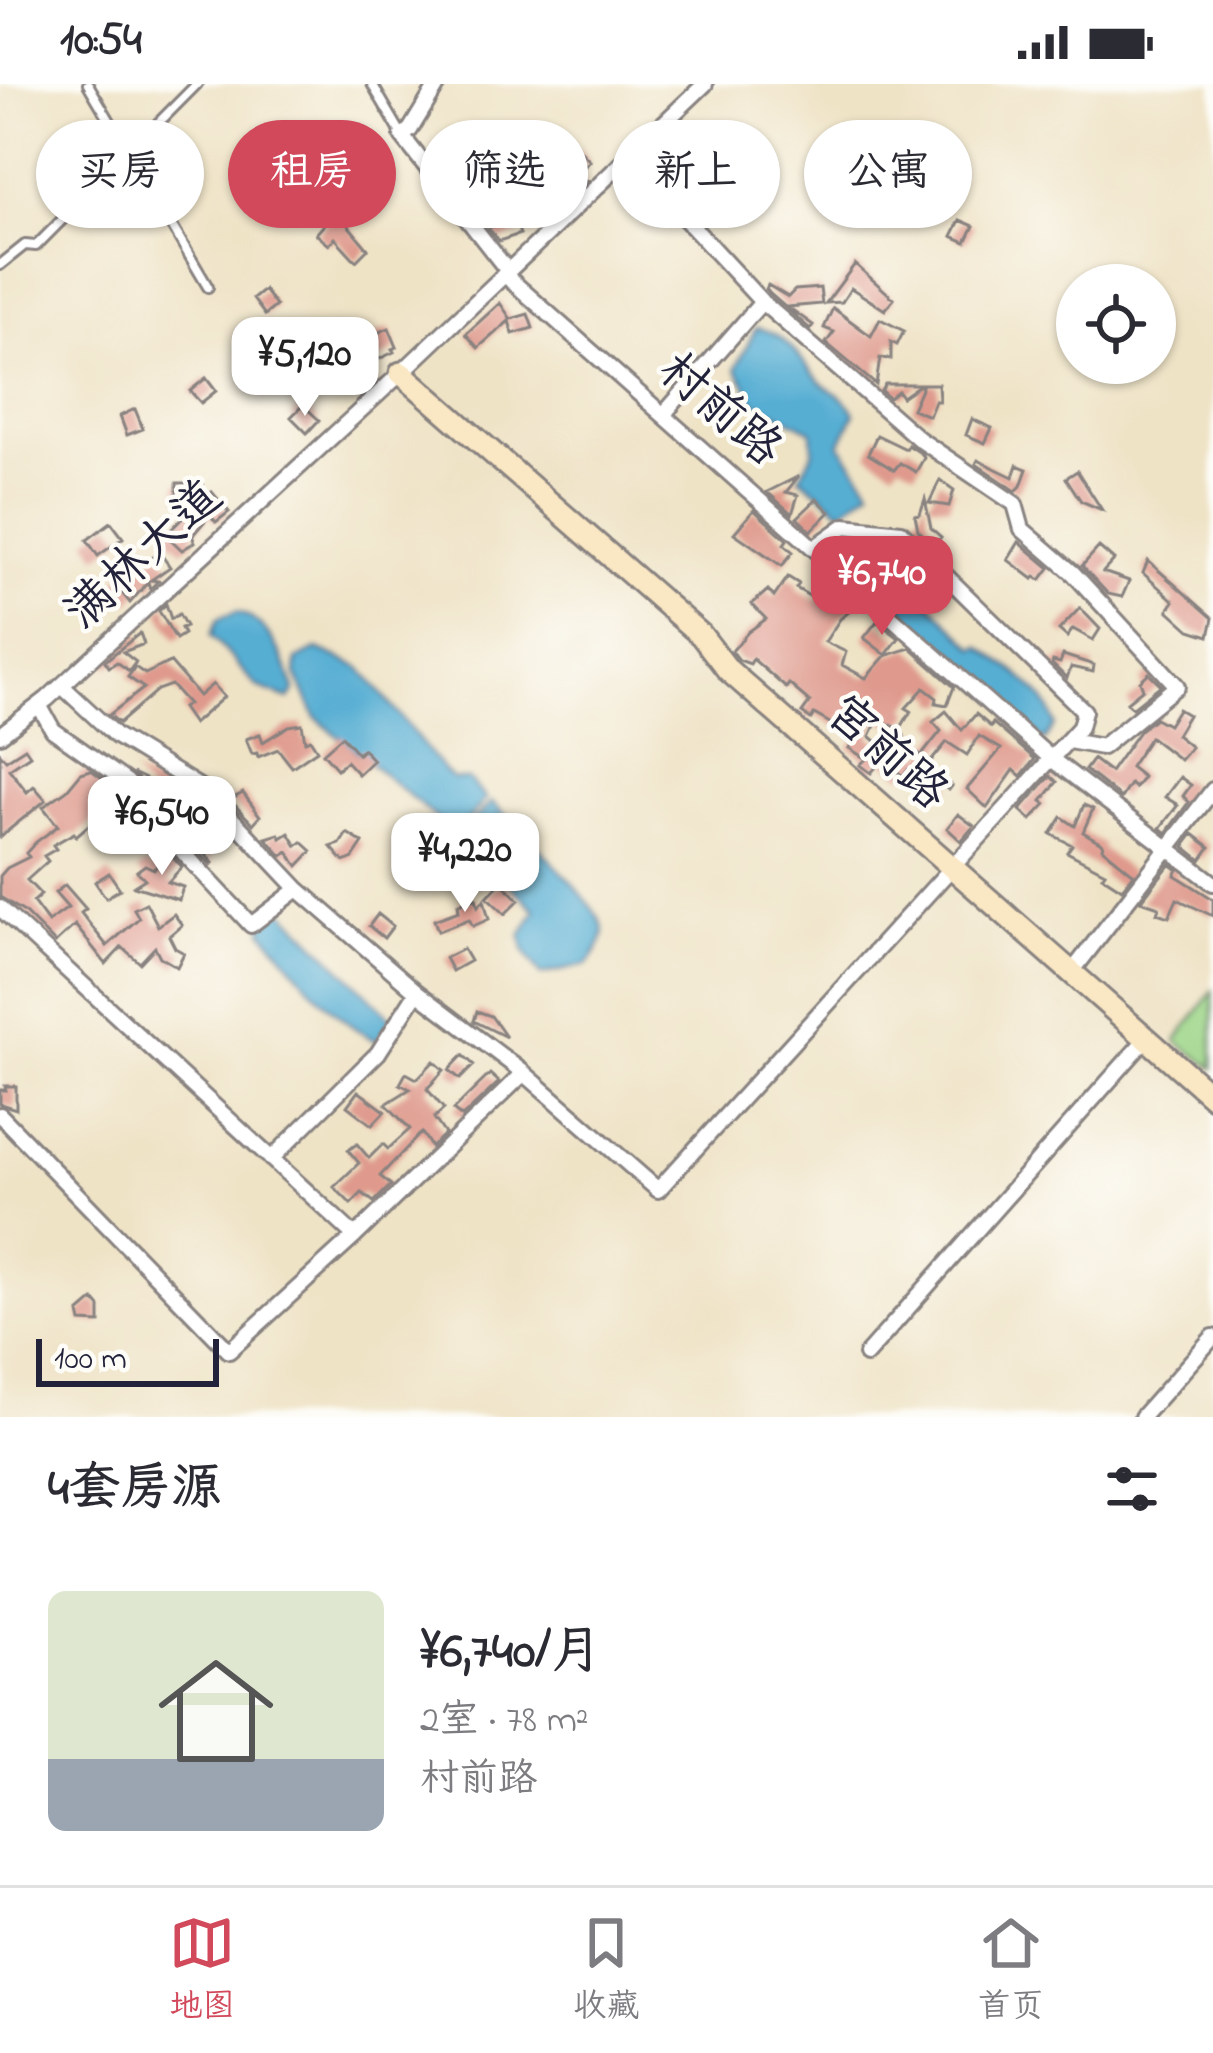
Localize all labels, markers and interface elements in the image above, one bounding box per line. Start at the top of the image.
text: 10:54 [60,9,142,75]
chip: 买房 [36,120,204,228]
chip: 租房 [228,120,396,228]
chip: 筛选 [420,120,588,228]
chip: 新上 [612,120,780,228]
chip: 公寓 [804,120,972,228]
map controls [1056,264,1176,384]
button: locate [1056,264,1176,384]
pin: ¥5,120 [207,317,403,419]
text: ¥5,120 [259,327,351,384]
street label: 村前路 [642,337,796,485]
street label: 满林大道 [51,465,239,647]
pin: ¥6,740 [784,536,980,638]
text: ¥6,740 [838,546,926,603]
street label: 宫前路 [809,680,963,828]
pin: ¥6,540 [64,776,260,878]
text: ¥6,540 [115,786,209,843]
pin: ¥4,220 [367,813,563,915]
text: ¥4,220 [418,823,512,880]
scale bar [36,1333,219,1386]
text: 100 m [54,1336,127,1384]
text: 4套房源 [48,1453,222,1528]
icon: filters [1099,1456,1165,1522]
text: ¥6,740/月 [420,1616,602,1691]
icon: home [144,1639,288,1783]
text: 2室 · 78 m² [420,1693,588,1750]
text: 村前路 [420,1752,537,1809]
tab: 地图 [169,1910,235,2032]
tab: 收藏 [573,1910,639,2032]
tab: 首页 [978,1910,1044,2032]

